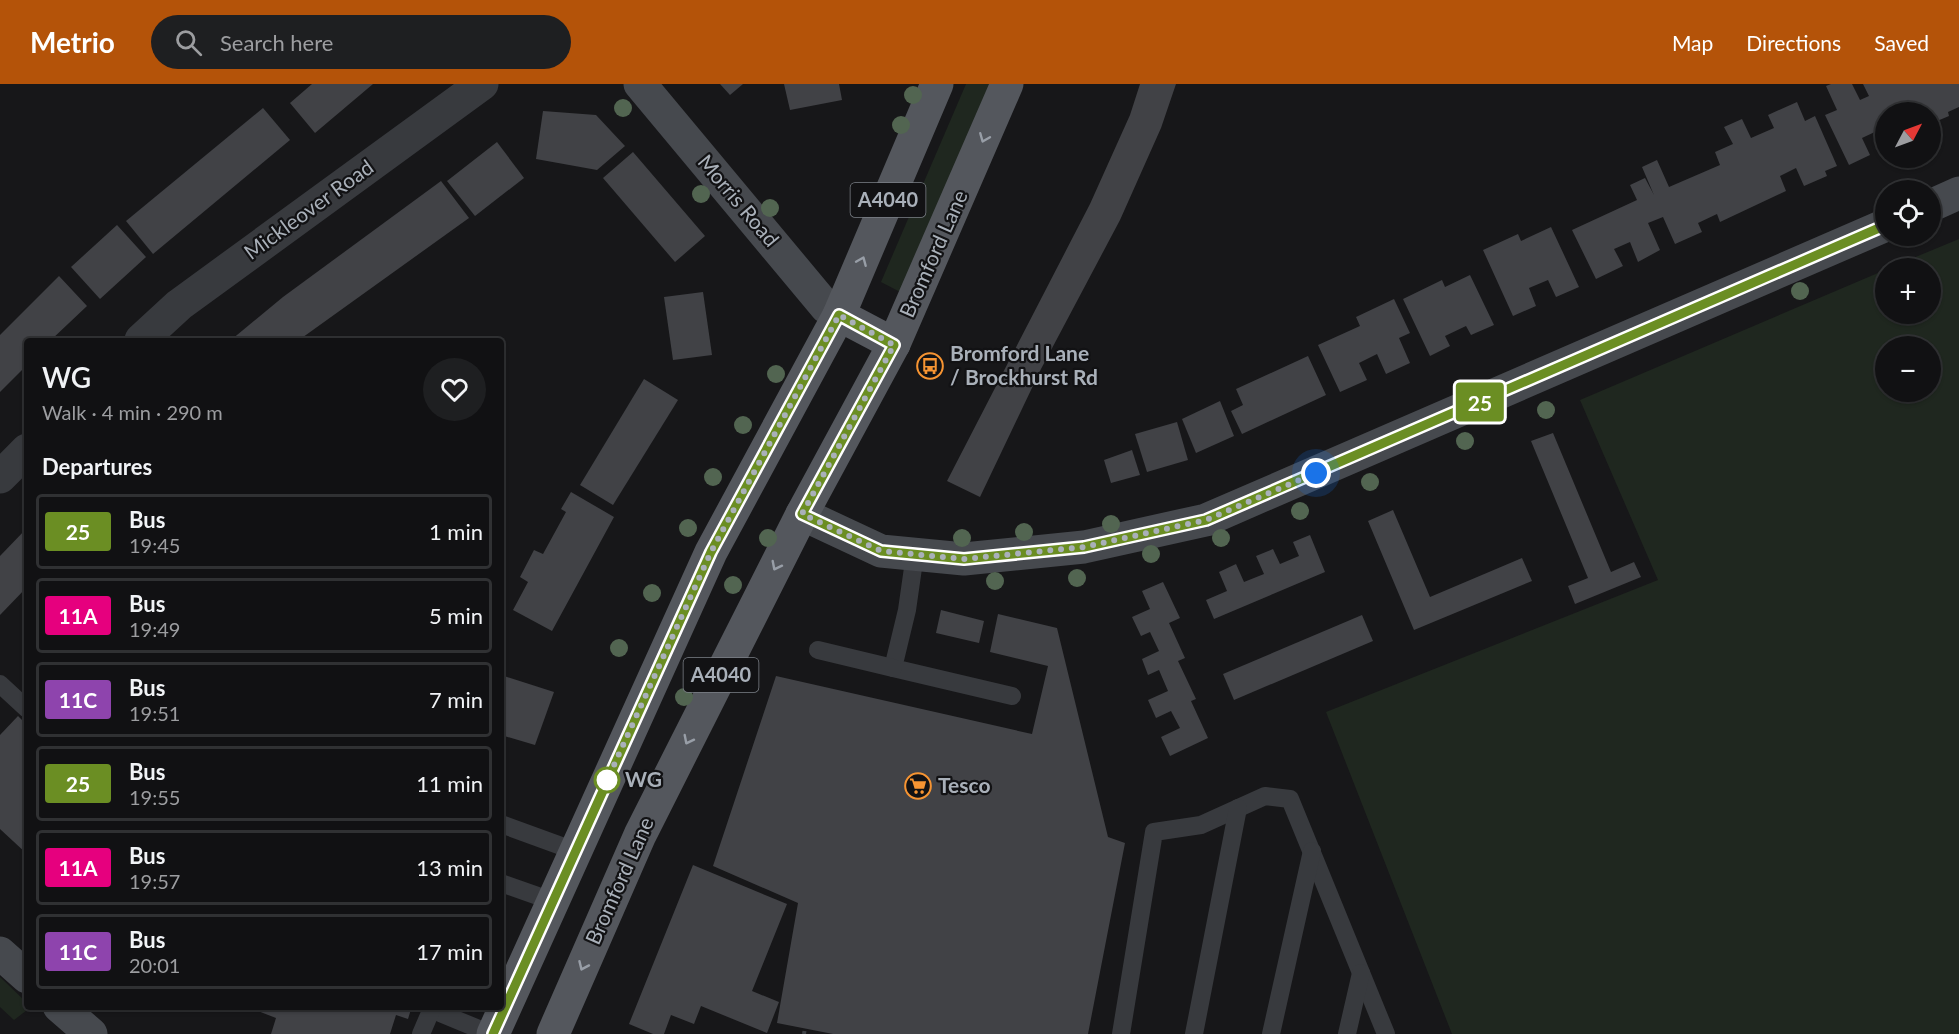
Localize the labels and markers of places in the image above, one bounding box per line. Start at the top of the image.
place label: Bromford Lane / Brockhurst Rd [950,340,1098,389]
bus stop icon: Bromford Lane / Brockhurst Rd [915,351,945,381]
place label: WG [625,766,662,791]
marker: WG [594,767,620,793]
supermarket icon: Tesco [903,771,933,801]
place label: Tesco [938,772,991,797]

